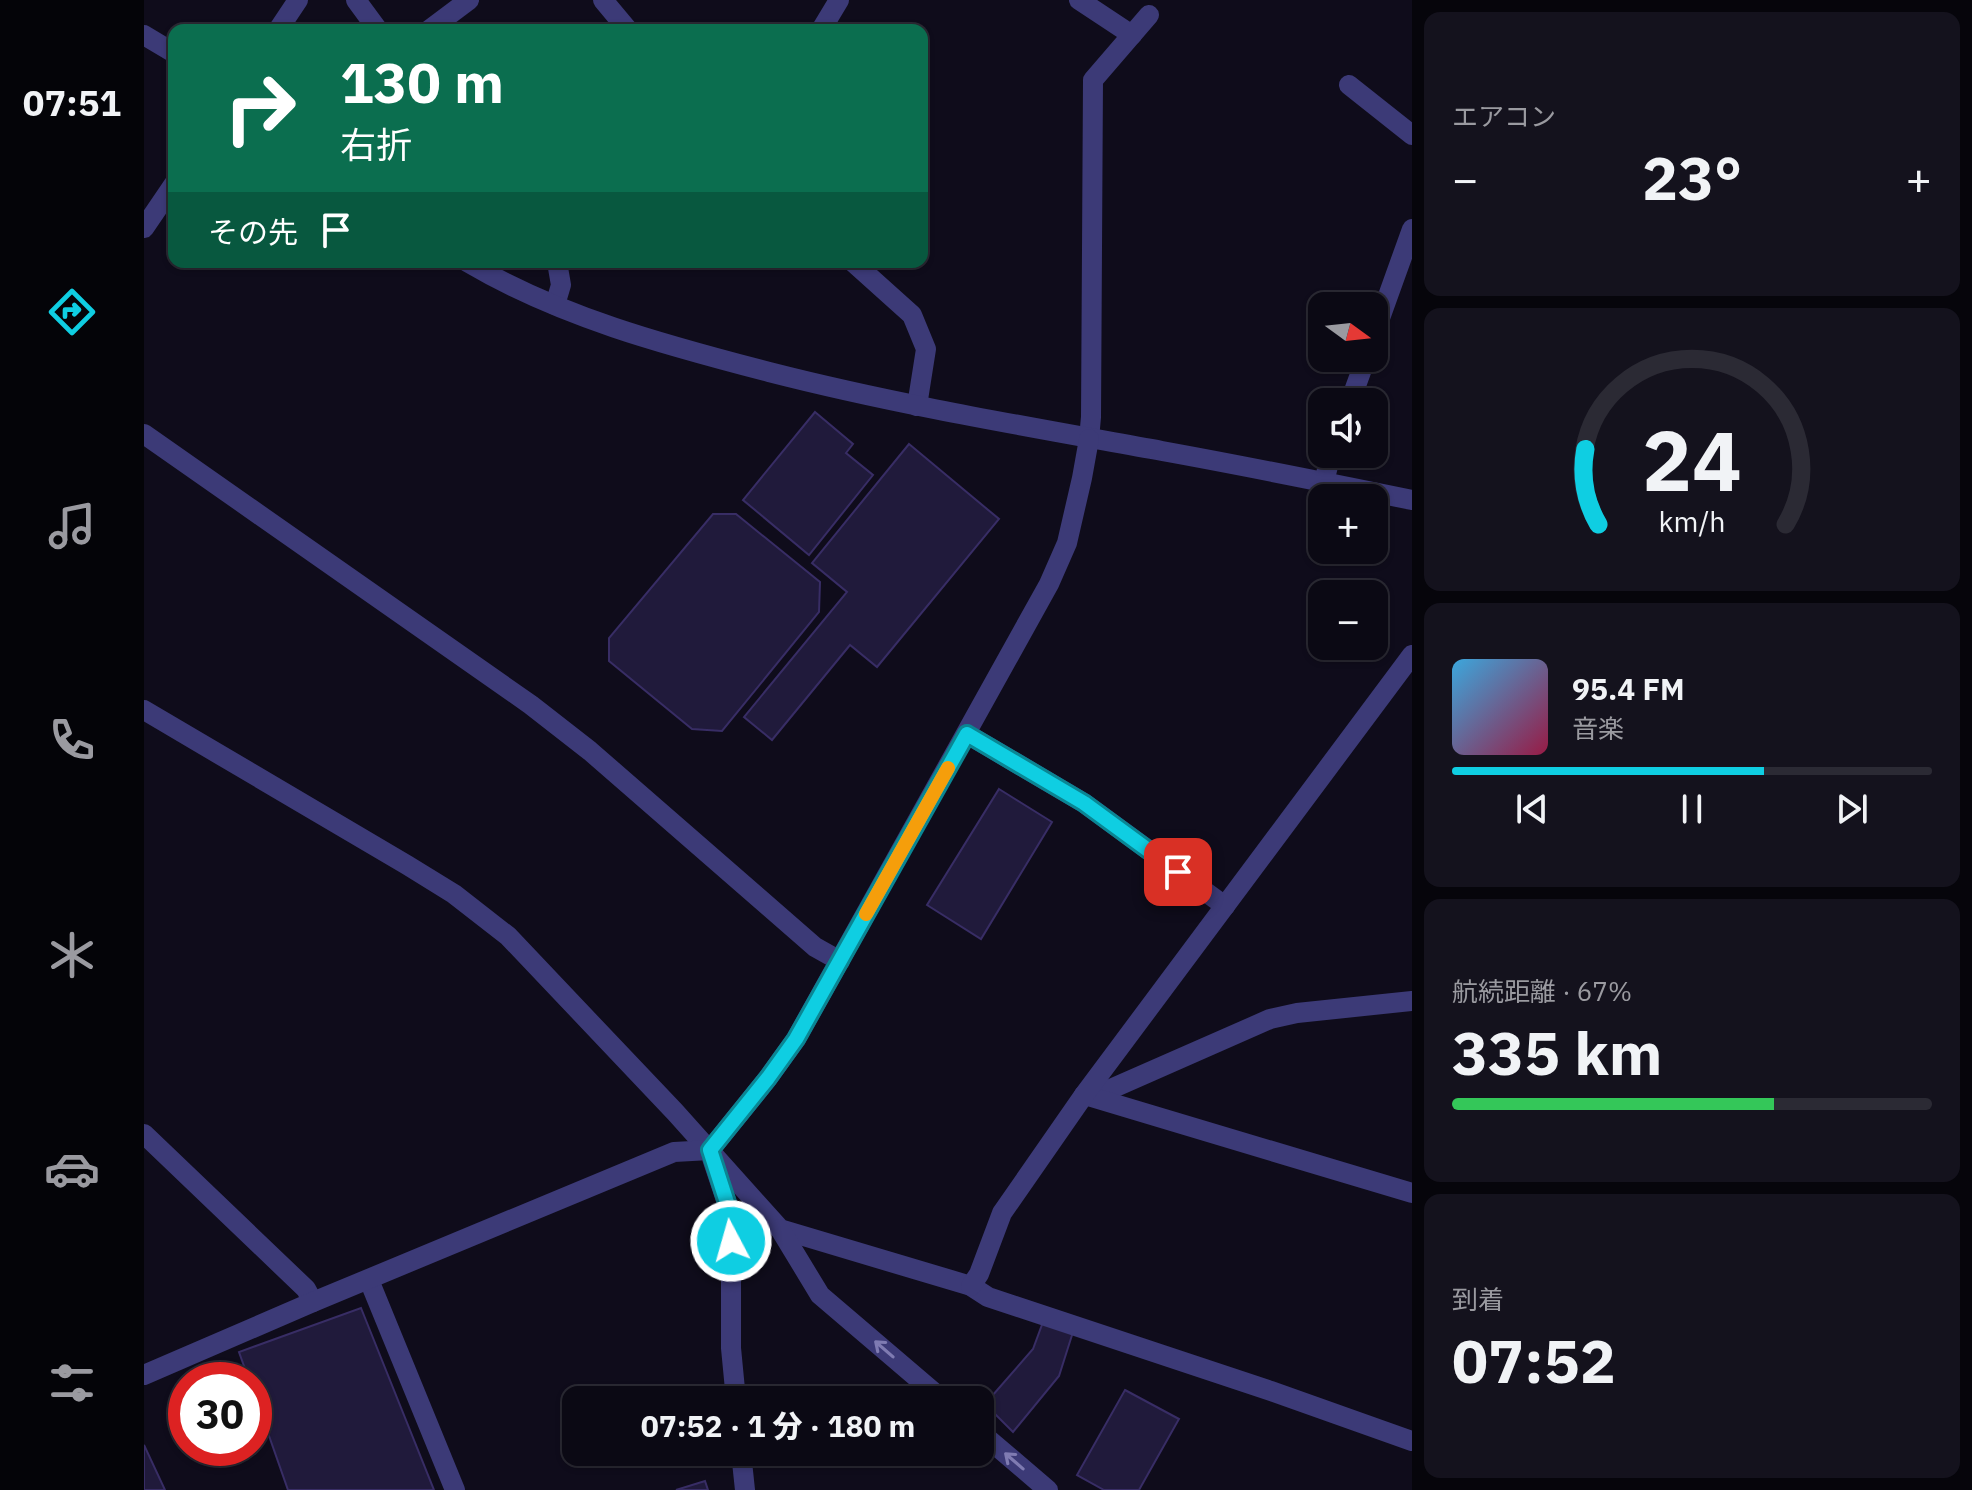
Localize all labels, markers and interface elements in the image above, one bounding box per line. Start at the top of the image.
text: 130 m [340,46,504,118]
icon: right [208,56,312,160]
text: 07:51 [23,79,121,126]
text: エアコン [1452,99,1556,133]
text: 右折 [340,121,412,168]
text: 23° [1642,138,1742,217]
text: − [1452,150,1478,207]
text: + [1906,150,1932,207]
icon: arrive [314,208,358,252]
text: その先 [208,212,298,251]
icon: directions [44,284,100,340]
north arrow [1308,292,1388,372]
map controls [1308,292,1388,660]
button: sound [1308,388,1388,468]
text: 24 [1642,406,1742,514]
button: + [1308,484,1388,564]
icon: music [44,498,100,554]
text: km/h [1658,504,1726,541]
button: − [1308,580,1388,660]
text: 95.4 FM [1572,669,1685,708]
text: 音楽 [1572,711,1624,745]
icon: phone [44,712,100,768]
icon: previous [1510,787,1554,831]
icon: pause [1670,787,1714,831]
icon: next [1830,787,1874,831]
pin [1144,838,1212,906]
icon: arrive [1156,850,1200,894]
icon: climate [44,927,100,983]
text: 航続距離 · 67% [1452,974,1632,1008]
text: 335 km [1452,1013,1662,1092]
icon: car [44,1141,100,1197]
position arrow [689,1199,773,1283]
text: 到着 [1452,1282,1504,1316]
text: 07:52 [1452,1321,1616,1400]
one-way arrow [874,1340,894,1358]
icon: filters [44,1355,100,1411]
speed limit sign: 30 [168,1362,272,1466]
text: 07:52 · 1 分 · 180 m [641,1406,915,1445]
one-way arrow [1004,1452,1025,1470]

